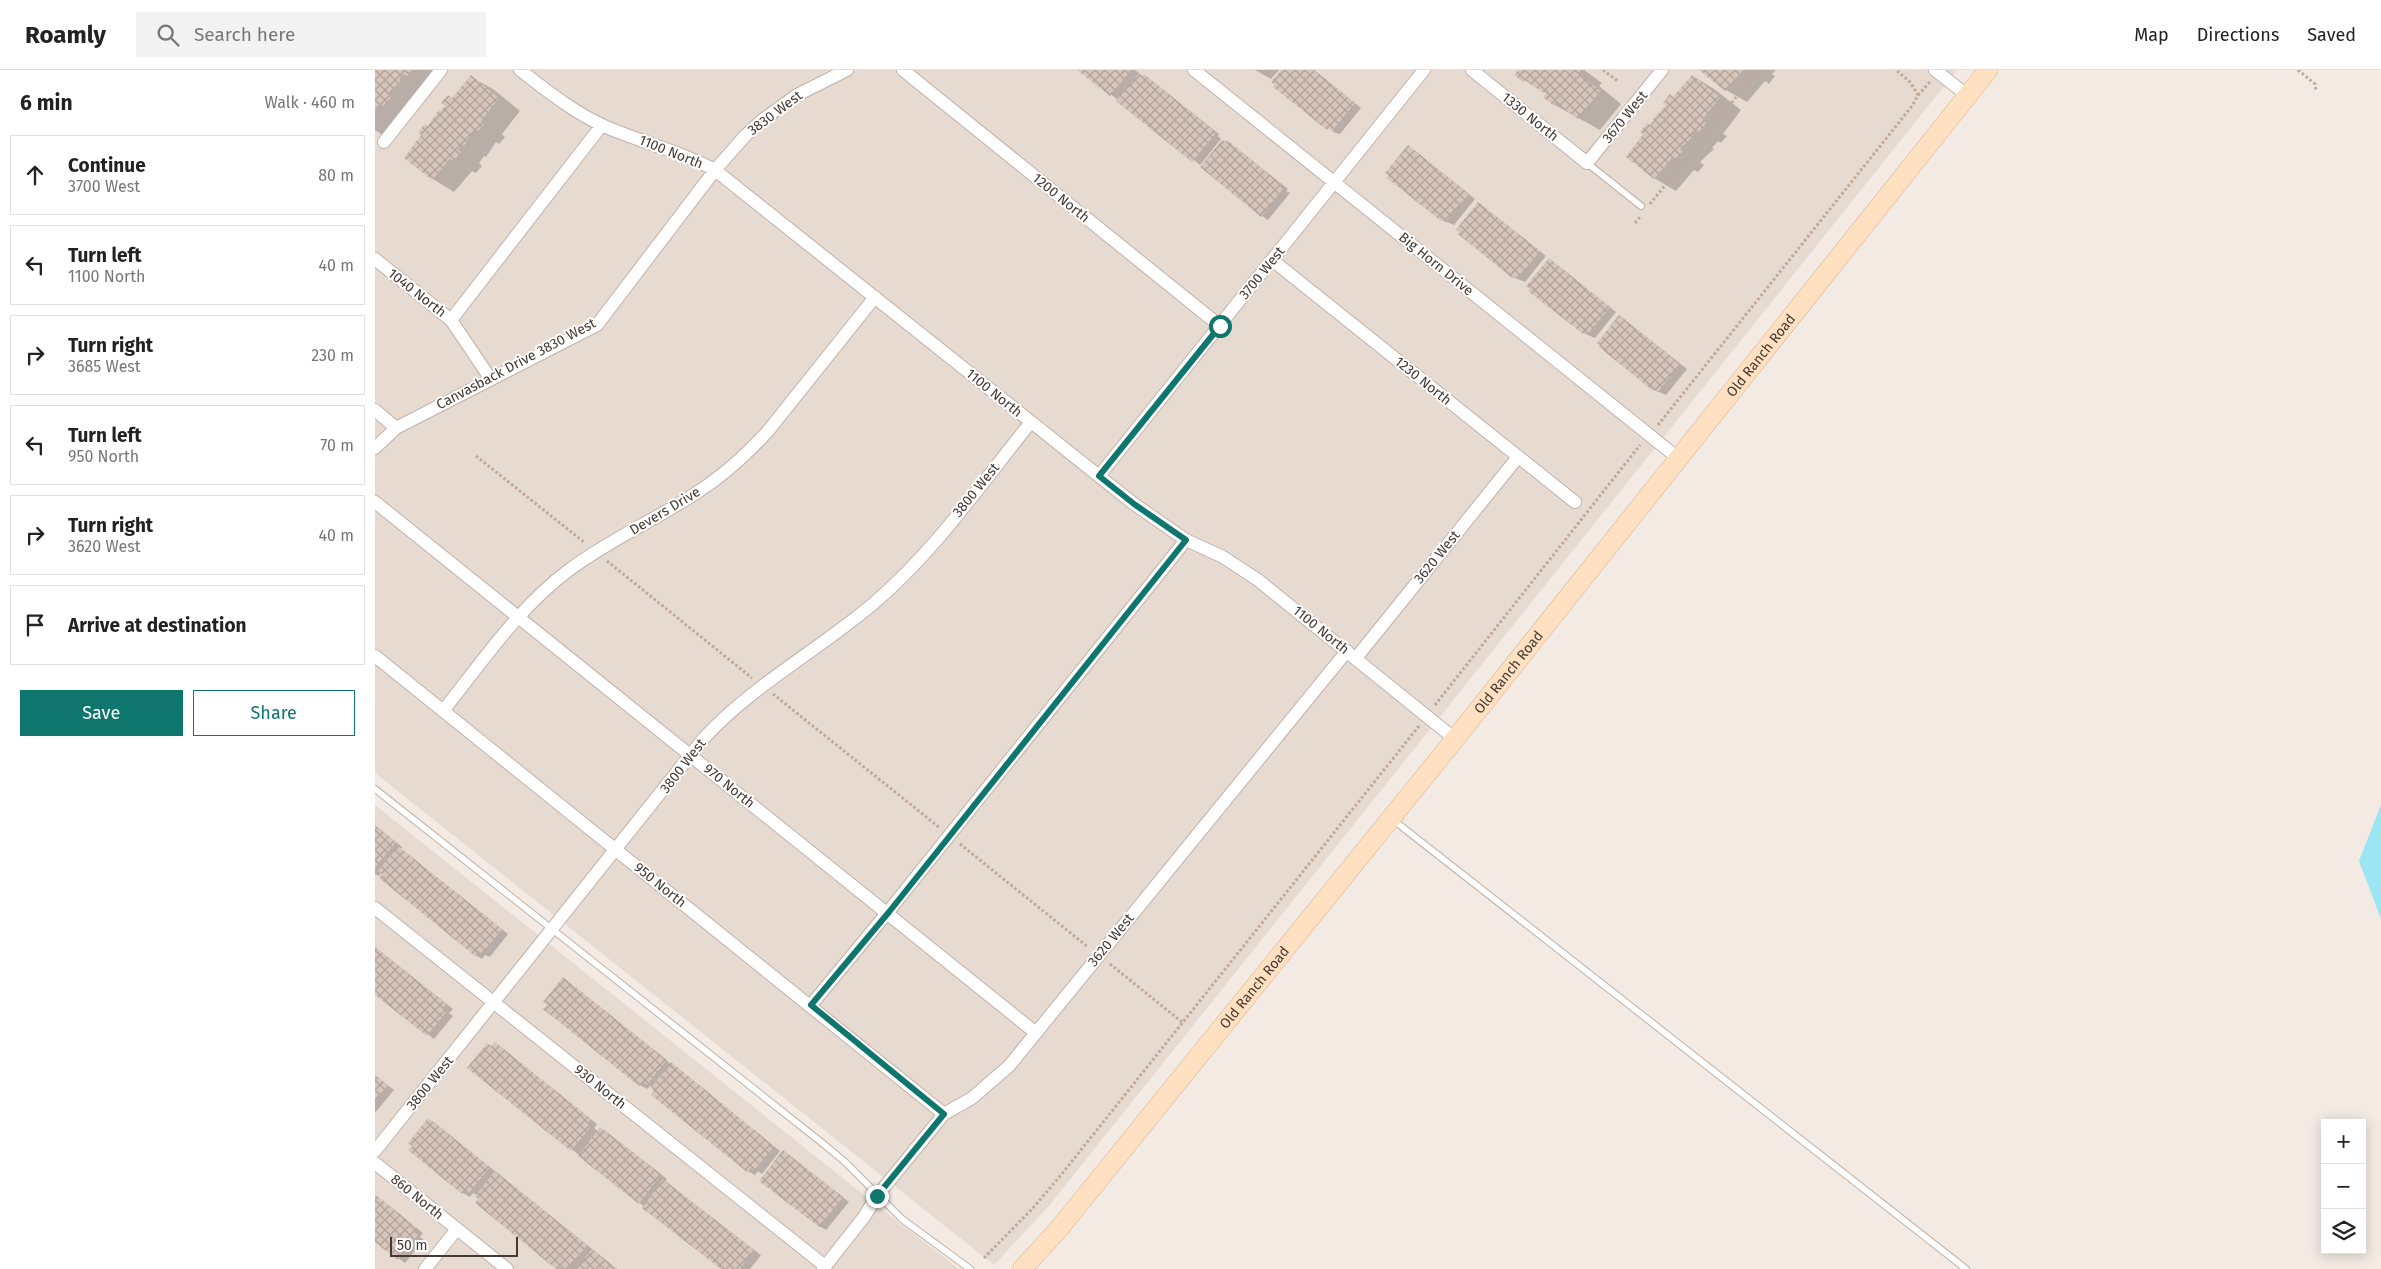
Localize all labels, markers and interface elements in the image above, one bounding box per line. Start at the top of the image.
search box [136,12,486,57]
text: Roamly [25,21,106,49]
icon: search [154,21,182,49]
text: Search here [194,23,295,46]
text: Map [2134,24,2169,46]
text: Directions [2197,24,2279,46]
text: Saved [2307,24,2356,46]
street label: 3830 West [744,86,806,139]
street label: 3670 West [1599,87,1652,147]
street label: 1330 North [1498,89,1562,145]
text: 6 min [20,90,73,116]
text: Walk · 460 m [265,93,355,112]
street label: 1100 North [636,131,706,173]
text: Continue [68,154,146,177]
icon: ahead [21,161,49,189]
text: 80 m [318,166,354,185]
street label: 1200 North [1029,170,1093,226]
text: 3700 West [68,177,140,196]
street label: Big Horn Drive [1395,229,1477,299]
street label: 3700 West [1236,242,1289,303]
text: Turn left [68,244,142,267]
icon: left [21,251,49,279]
text: 40 m [319,256,354,275]
street label: 1040 North [384,265,450,321]
text: 1100 North [68,267,145,286]
street label: Old Ranch Road [1723,311,1799,400]
street label: Canvasback Drive 3830 West [433,314,599,413]
route start [1209,315,1232,338]
text: Turn right [68,334,153,357]
icon: right [21,341,49,369]
text: 230 m [311,346,354,365]
street label: 1230 North [1391,353,1455,409]
text: 3685 West [68,357,141,376]
street label: 1100 North [962,365,1026,421]
text: Turn left [68,424,142,447]
icon: left [21,431,49,459]
text: 70 m [320,436,354,455]
text: 950 North [68,447,139,466]
street label: 3800 West [949,459,1004,520]
street label: Devers Drive [627,483,703,539]
text: Turn right [68,514,153,537]
icon: right [21,521,49,549]
text: 40 m [319,526,354,545]
street label: 3620 West [1410,526,1464,587]
text: 3620 West [68,537,140,556]
street label: 1100 North [1289,602,1353,658]
icon: arrive [21,611,49,639]
text: Arrive at destination [68,614,247,637]
street label: Old Ranch Road [1470,627,1546,717]
button: Save [20,690,183,736]
button: Share [193,690,355,736]
street label: 3800 West [656,735,710,797]
street label: 970 North [700,760,758,812]
street label: 950 North [630,859,690,911]
street label: 3620 West [1084,909,1138,970]
street label: Old Ranch Road [1216,943,1292,1032]
street label: 3800 West [403,1052,458,1113]
street label: 930 North [571,1061,629,1113]
map controls [2321,1119,2366,1254]
button: + [2321,1119,2366,1164]
button: − [2321,1164,2366,1209]
street label: 860 North [387,1171,447,1223]
route end [866,1185,889,1208]
button: layers [2321,1209,2366,1254]
scale bar [390,1234,517,1257]
text: 50 m [397,1237,428,1254]

